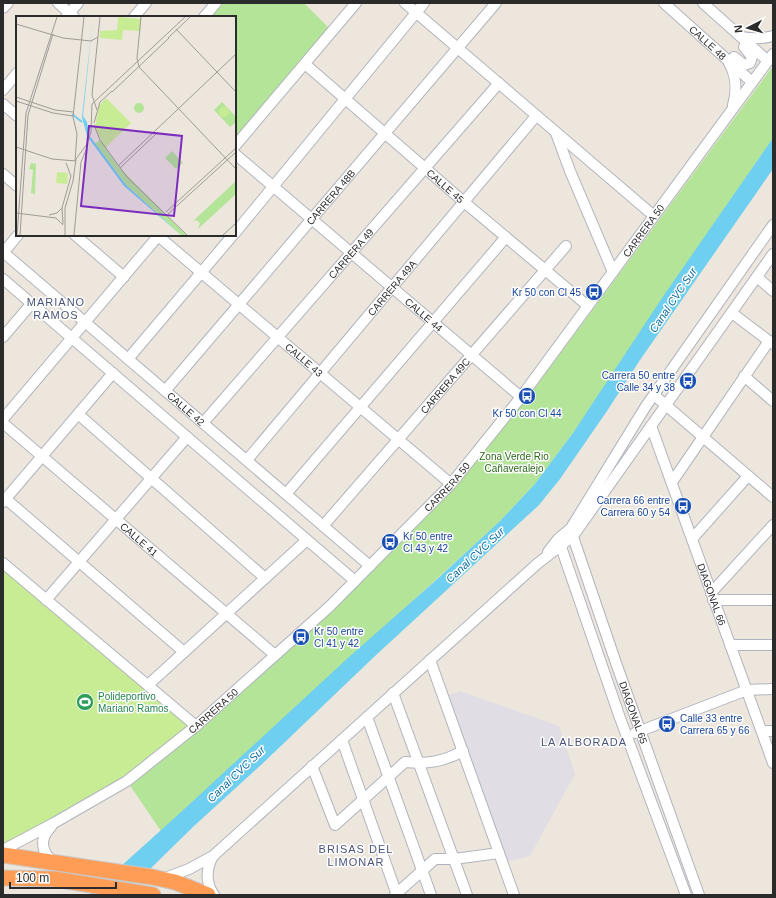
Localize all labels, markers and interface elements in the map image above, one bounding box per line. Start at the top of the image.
north arrow [728,8,768,48]
inset map [16,16,236,236]
street label: CALLE 48 [687,23,729,62]
text: N [732,24,744,34]
street label: CARRERA 48B [304,167,357,227]
street label: CALLE 45 [425,167,467,205]
street label: CARRERA 50 [620,202,666,259]
street label: CARRERA 49 [326,226,376,280]
street label: CARRERA 49A [365,258,418,318]
water label: Canal CVC Sur [647,264,700,335]
bus stop icon: Kr 50 con Cl 45 [584,282,604,302]
place label: Kr 50 con Cl 45 [512,287,581,298]
district label: MARIANO RAMOS [27,296,85,321]
street label: CALLE 44 [403,296,445,334]
street label: CALLE 43 [283,341,326,379]
street label: CARRERA 49C [418,356,472,415]
place label: Carrera 50 entre Calle 34 y 38 [602,370,675,393]
bus stop icon: Carrera 50 entre Calle 34 y 38 [678,371,698,391]
bus stop icon: Kr 50 con Cl 44 [517,386,537,406]
street label: CALLE 42 [165,390,207,428]
place label: Kr 50 con Cl 44 [493,408,562,419]
park label: Zona Verde Rio Cañaveralejo [479,451,549,474]
street label: CARRERA 50 [422,460,472,513]
place label: Carrera 66 entre Carrera 60 y 54 [597,495,670,518]
bus stop icon: Carrera 66 entre Carrera 60 y 54 [673,496,693,516]
street label: CALLE 41 [118,520,160,558]
water label: Canal CVC Sur [443,524,508,585]
place label: Kr 50 entre Cl 43 y 42 [403,531,453,554]
bus stop icon: Kr 50 entre Cl 43 y 42 [380,532,400,552]
street label: DIAGONAL 66 [696,562,728,627]
place label: Kr 50 entre Cl 41 y 42 [314,626,364,649]
bus stop icon: Kr 50 entre Cl 41 y 42 [291,627,311,647]
street label: DIAGONAL 65 [618,680,650,745]
street label: CARRERA 50 [186,686,240,735]
place label: Polideportivo Mariano Ramos [98,691,169,714]
sports icon: Polideportivo Mariano Ramos [75,692,95,712]
place label: Calle 33 entre Carrera 65 y 66 [680,713,750,736]
bus stop icon: Calle 33 entre Carrera 65 y 66 [657,714,677,734]
district label: LA ALBORADA [541,736,627,748]
water label: Canal CVC Sur [205,743,268,804]
district label: BRISAS DEL LIMONAR [319,843,393,868]
scale bar [10,864,116,890]
text: 100 m [16,871,49,885]

